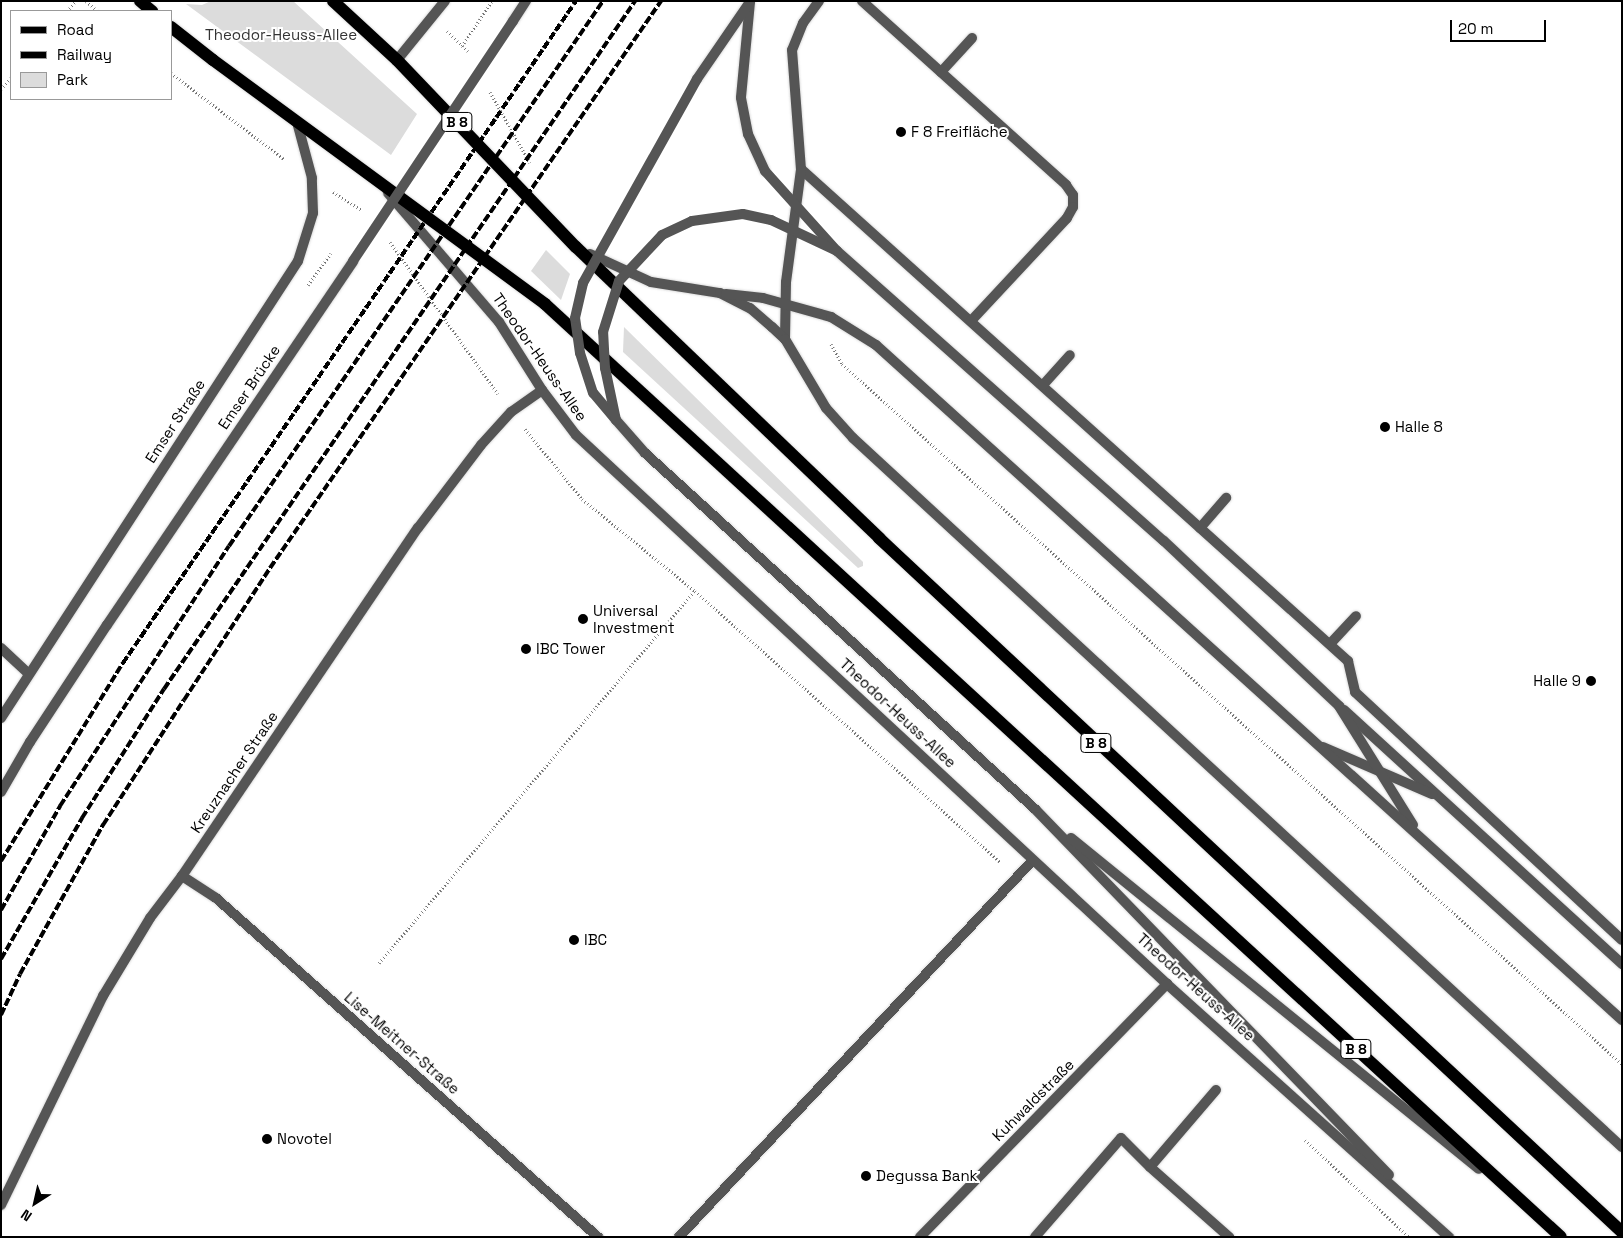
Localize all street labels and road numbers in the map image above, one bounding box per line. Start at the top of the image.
road number: B 8 [441,110,473,134]
street label: Theodor-Heuss-Allee [489,290,591,424]
street label: Emser Brücke [214,341,284,433]
street label: Emser Straße [141,376,209,466]
street label: Theodor-Heuss-Allee [836,655,960,771]
street label: Kreuznacher Straße [187,708,281,836]
road number: B 8 [1080,731,1112,754]
street label: Theodor-Heuss-Allee [1133,929,1259,1045]
street label: Lise-Meitner-Straße [341,988,463,1098]
road number: B 8 [1340,1038,1372,1060]
street label: Kuhwaldstraße [988,1055,1078,1145]

